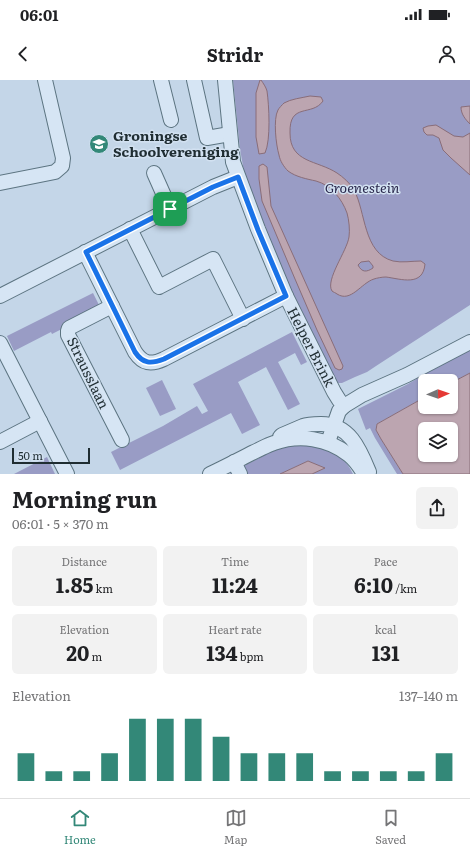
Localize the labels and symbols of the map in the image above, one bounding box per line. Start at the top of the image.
place label: Groningse Schoolvereniging [113,125,239,161]
school or university icon: Groningse Schoolvereniging [88,133,110,155]
park label: Groenestein [325,177,400,197]
pin [153,192,187,226]
street label: Helper Brink [283,303,341,390]
street label: Strausslaan [63,333,115,412]
north arrow [418,374,458,414]
scale bar [12,446,90,465]

